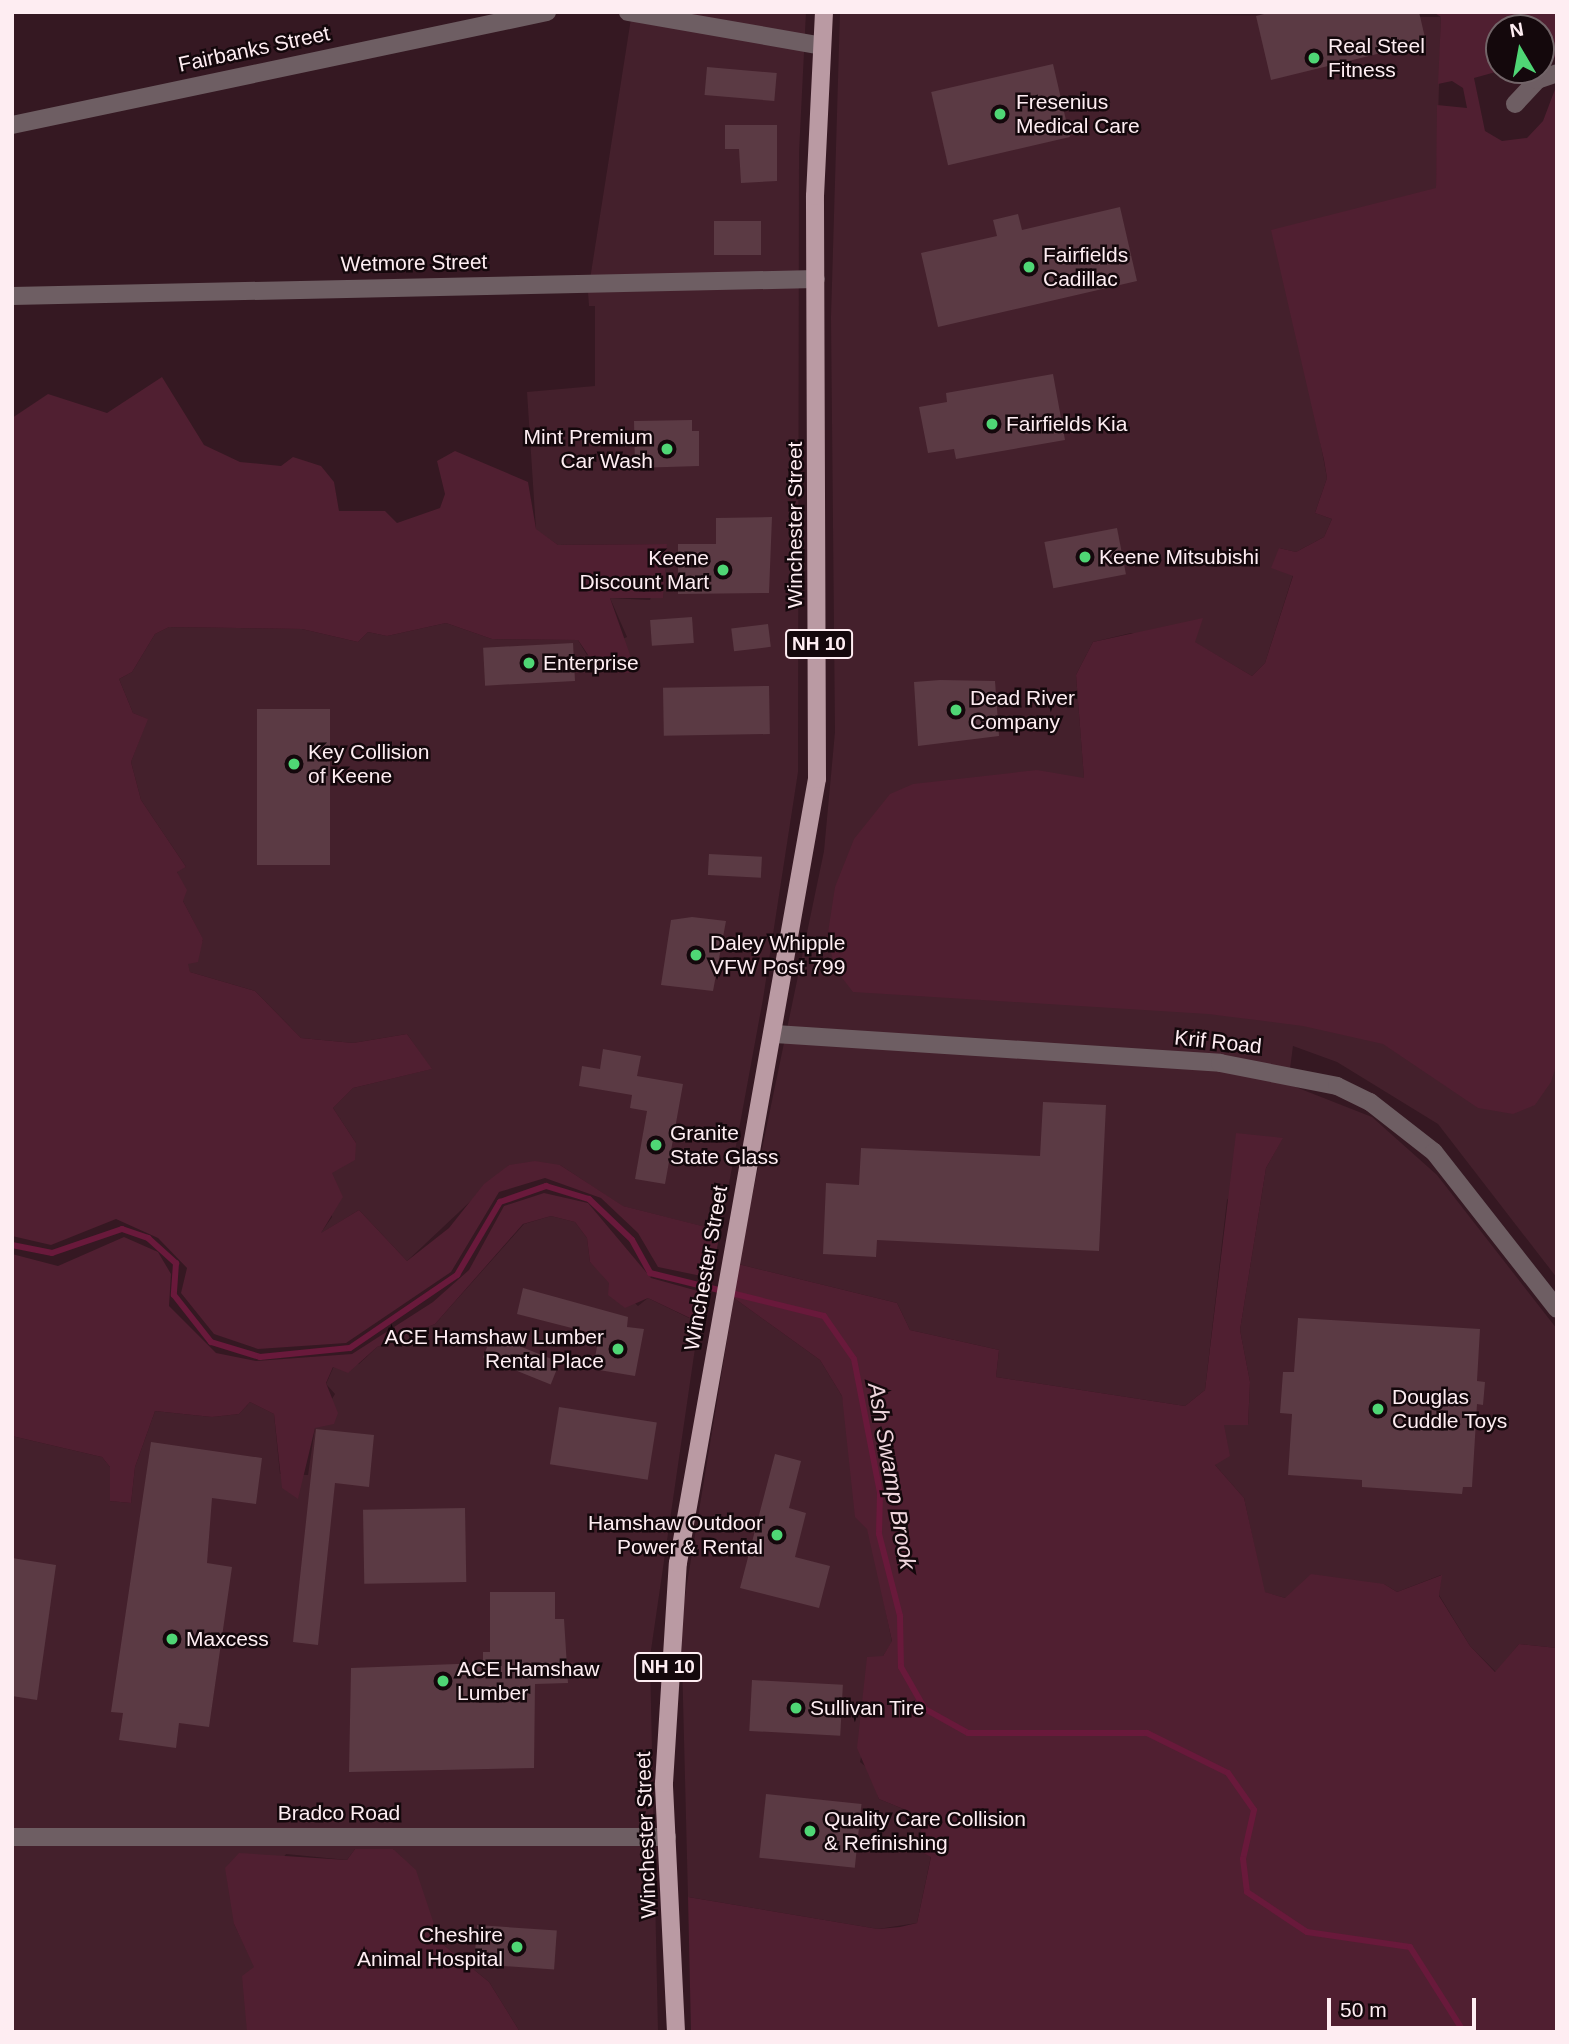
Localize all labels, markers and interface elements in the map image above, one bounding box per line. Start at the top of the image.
north arrow [1485,14,1555,84]
text: N [1508,18,1525,41]
street label: Fairbanks Street [176,21,332,77]
place label: Real Steel Fitness [1328,33,1425,83]
marker: Real Steel Fitness [1306,50,1322,66]
place label: Fresenius Medical Care [1016,89,1140,139]
marker: Fresenius Medical Care [990,104,1010,124]
place label: Fairfields Cadillac [1043,242,1128,292]
street label: Wetmore Street [340,249,488,277]
marker: Fairfields Cadillac [1021,259,1037,275]
place label: Fairfields Kia [1006,411,1127,437]
marker: Fairfields Kia [984,416,1000,432]
place label: Mint Premium Car Wash [523,424,653,474]
marker: Mint Premium Car Wash [659,441,675,457]
street label: Winchester Street [782,442,808,608]
place label: Keene Mitsubishi [1099,544,1259,570]
place label: Keene Discount Mart [579,545,709,595]
marker: Keene Mitsubishi [1077,549,1093,565]
marker: Keene Discount Mart [715,562,731,578]
road number: NH 10 [784,628,854,660]
place label: Enterprise [543,650,639,676]
marker: Enterprise [521,655,537,671]
place label: Dead River Company [970,685,1075,735]
marker: Dead River Company [948,702,964,718]
place label: Key Collision of Keene [308,739,429,789]
marker: Key Collision of Keene [286,756,302,772]
place label: Daley Whipple VFW Post 799 [710,930,845,980]
marker: Daley Whipple VFW Post 799 [688,947,704,963]
street label: Krif Road [1173,1025,1263,1059]
place label: Granite State Glass [670,1120,779,1170]
marker: Granite State Glass [648,1137,664,1153]
street label: Winchester Street [679,1184,733,1352]
place label: ACE Hamshaw Lumber Rental Place [385,1324,604,1374]
marker: ACE Hamshaw Lumber Rental Place [610,1341,626,1357]
water label: Ash Swamp Brook [862,1380,922,1572]
place label: Douglas Cuddle Toys [1392,1384,1508,1434]
marker: Douglas Cuddle Toys [1370,1401,1386,1417]
place label: Hamshaw Outdoor Power & Rental [588,1510,763,1560]
marker: Hamshaw Outdoor Power & Rental [769,1527,785,1543]
place label: Maxcess [186,1626,269,1652]
marker: Maxcess [164,1631,180,1647]
road number: NH 10 [633,1652,703,1682]
place label: ACE Hamshaw Lumber [457,1656,599,1706]
marker: ACE Hamshaw Lumber [435,1673,451,1689]
place label: Sullivan Tire [810,1695,925,1721]
marker: Sullivan Tire [788,1700,804,1716]
street label: Winchester Street [630,1751,662,1919]
street label: Bradco Road [278,1800,400,1826]
place label: Quality Care Collision & Refinishing [824,1806,1026,1856]
marker: Quality Care Collision & Refinishing [802,1823,818,1839]
place label: Cheshire Animal Hospital [357,1922,503,1972]
marker: Cheshire Animal Hospital [509,1939,525,1955]
scale bar [1331,1984,1480,2028]
text: 50 m [1340,1998,1387,2021]

